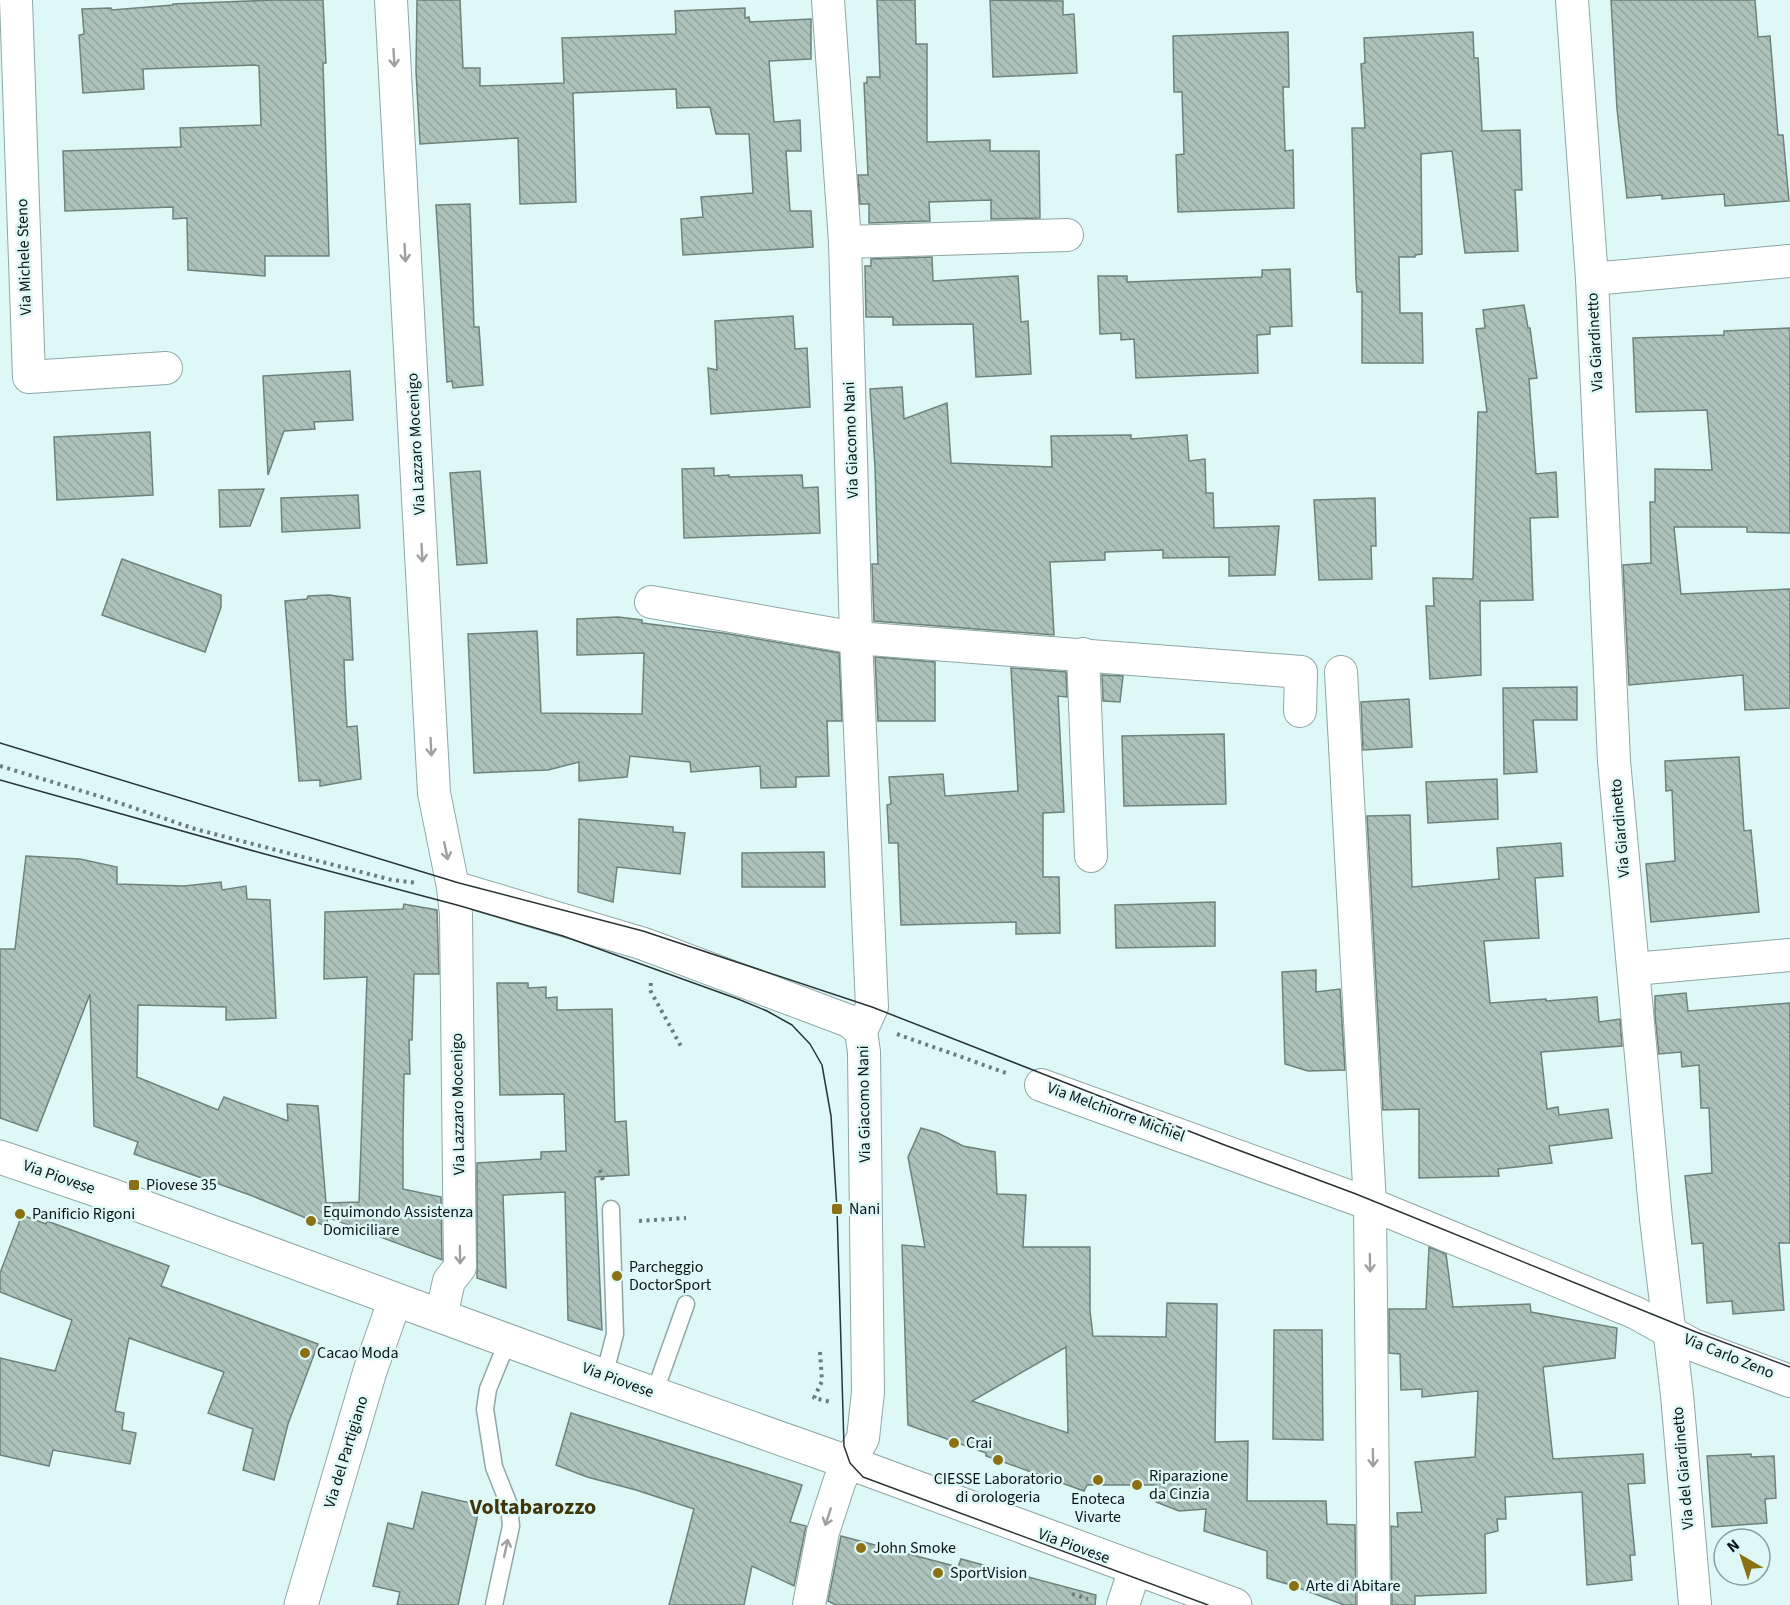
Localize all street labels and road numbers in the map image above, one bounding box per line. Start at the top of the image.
street label: Via Michele Steno [11,198,37,316]
street label: Via Giardinetto [1581,292,1609,392]
street label: Via Lazzaro Mocenigo [401,372,431,516]
street label: Via Giacomo Nani [838,381,864,499]
street label: Via Giardinetto [1605,778,1635,878]
street label: Via Lazzaro Mocenigo [446,1033,470,1175]
street label: Via Giacomo Nani [852,1045,876,1163]
street label: Via Melchiorre Michiel [1044,1077,1188,1147]
street label: Via Piovese [20,1154,98,1200]
street label: Via Carlo Zeno [1680,1328,1778,1384]
street label: Via Piovese [579,1357,657,1403]
street label: Via del Partigiano [318,1393,374,1511]
street label: Via del Giardinetto [1667,1406,1699,1530]
street label: Via Piovese [1035,1523,1113,1569]

